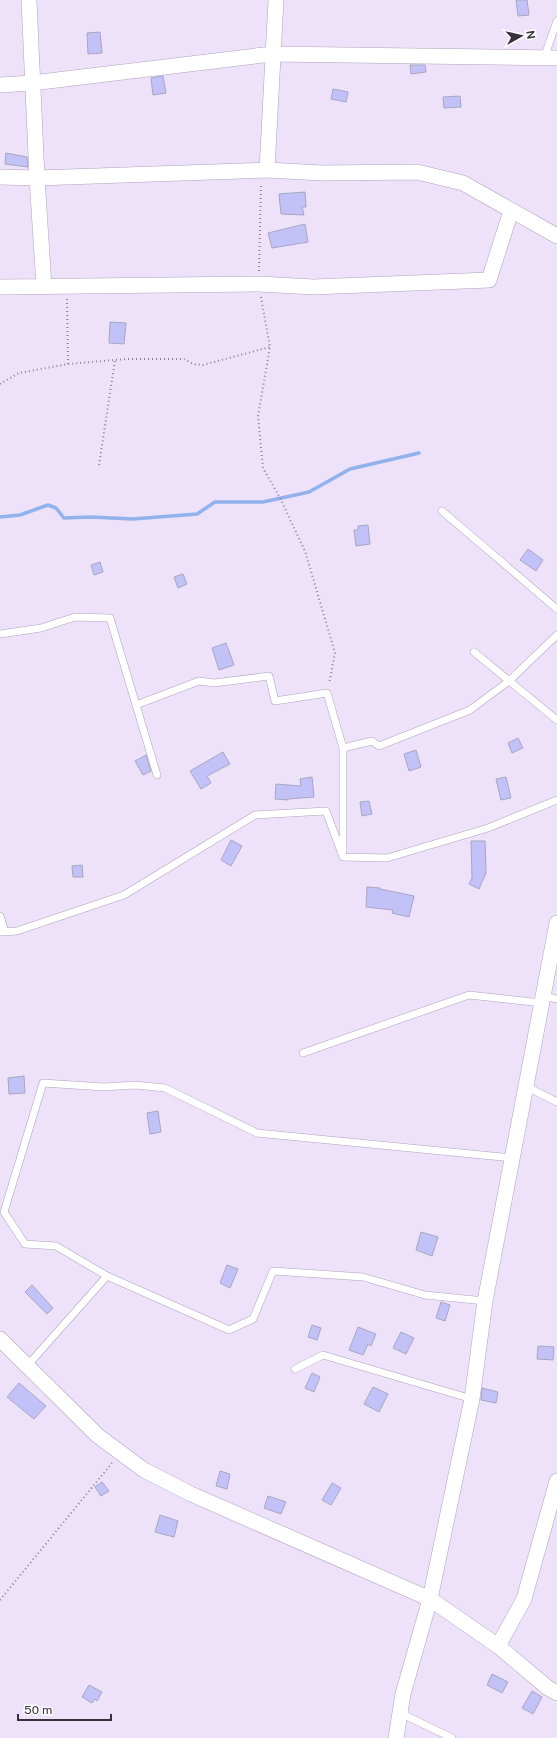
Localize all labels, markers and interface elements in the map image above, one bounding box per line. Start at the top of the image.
north arrow [501,16,541,56]
text: N [524,30,537,40]
scale bar [18,1696,111,1722]
text: 50 m [24,1703,52,1717]

